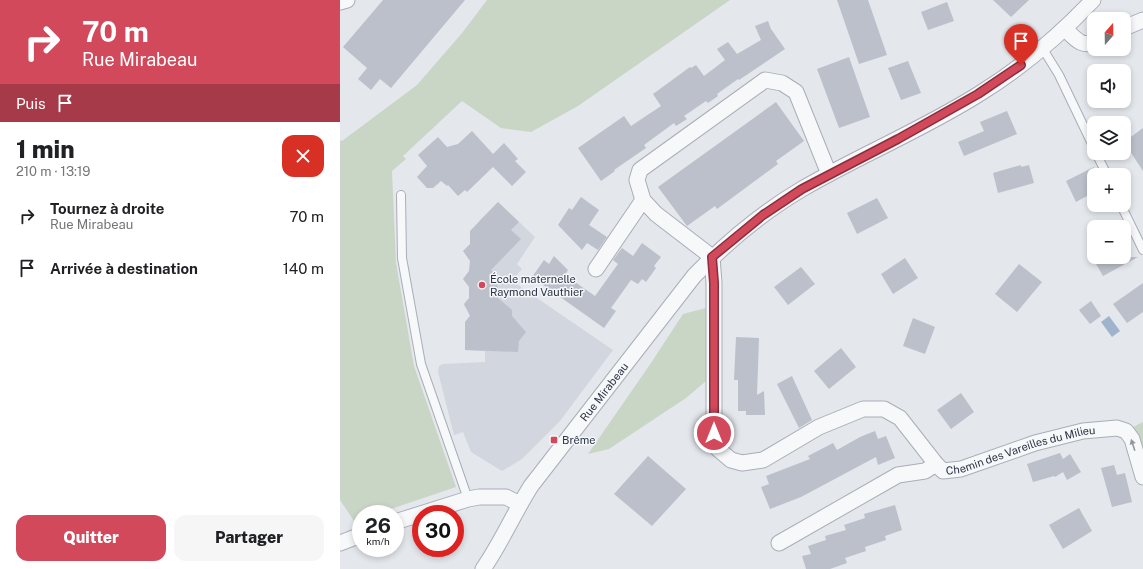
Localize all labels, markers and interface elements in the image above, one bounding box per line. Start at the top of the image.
north arrow [1087,12,1131,56]
map controls [1087,12,1131,264]
text: 70 m [82,15,149,48]
icon: right [16,16,68,68]
pin [1004,24,1038,65]
icon: arrive [1010,30,1032,52]
text: Rue Mirabeau [82,49,197,70]
button: sound [1087,64,1131,108]
icon: arrive [54,92,76,114]
text: Puis [16,95,46,112]
button: layers [1087,116,1131,160]
text: 1 min [16,135,75,163]
button: close [282,135,324,177]
text: 210 m · 13:19 [16,164,90,179]
button: + [1087,168,1131,212]
text: Tournez à droite [50,200,164,217]
icon: right [16,205,38,227]
text: 70 m [289,208,324,225]
text: Rue Mirabeau [50,217,133,232]
button: − [1087,220,1131,264]
icon: arrive [16,257,38,279]
text: Arrivée à destination [50,260,198,277]
text: 140 m [283,260,324,277]
place label: École maternelle Raymond Vauthier [490,272,583,298]
marker: École maternelle Raymond Vauthier [477,280,487,290]
street label: Rue Mirabeau [578,360,630,423]
position arrow [693,412,735,454]
street label: Chemin des Vareilles du Milieu [945,424,1096,477]
place label: Brême [562,434,596,446]
marker: Brême [549,435,559,445]
one-way arrow [1130,438,1136,450]
speed limit sign: 30 [412,505,464,557]
text: 26 [365,514,391,538]
button: Quitter [16,515,166,561]
button: Partager [174,515,324,561]
text: km/h [366,535,390,547]

